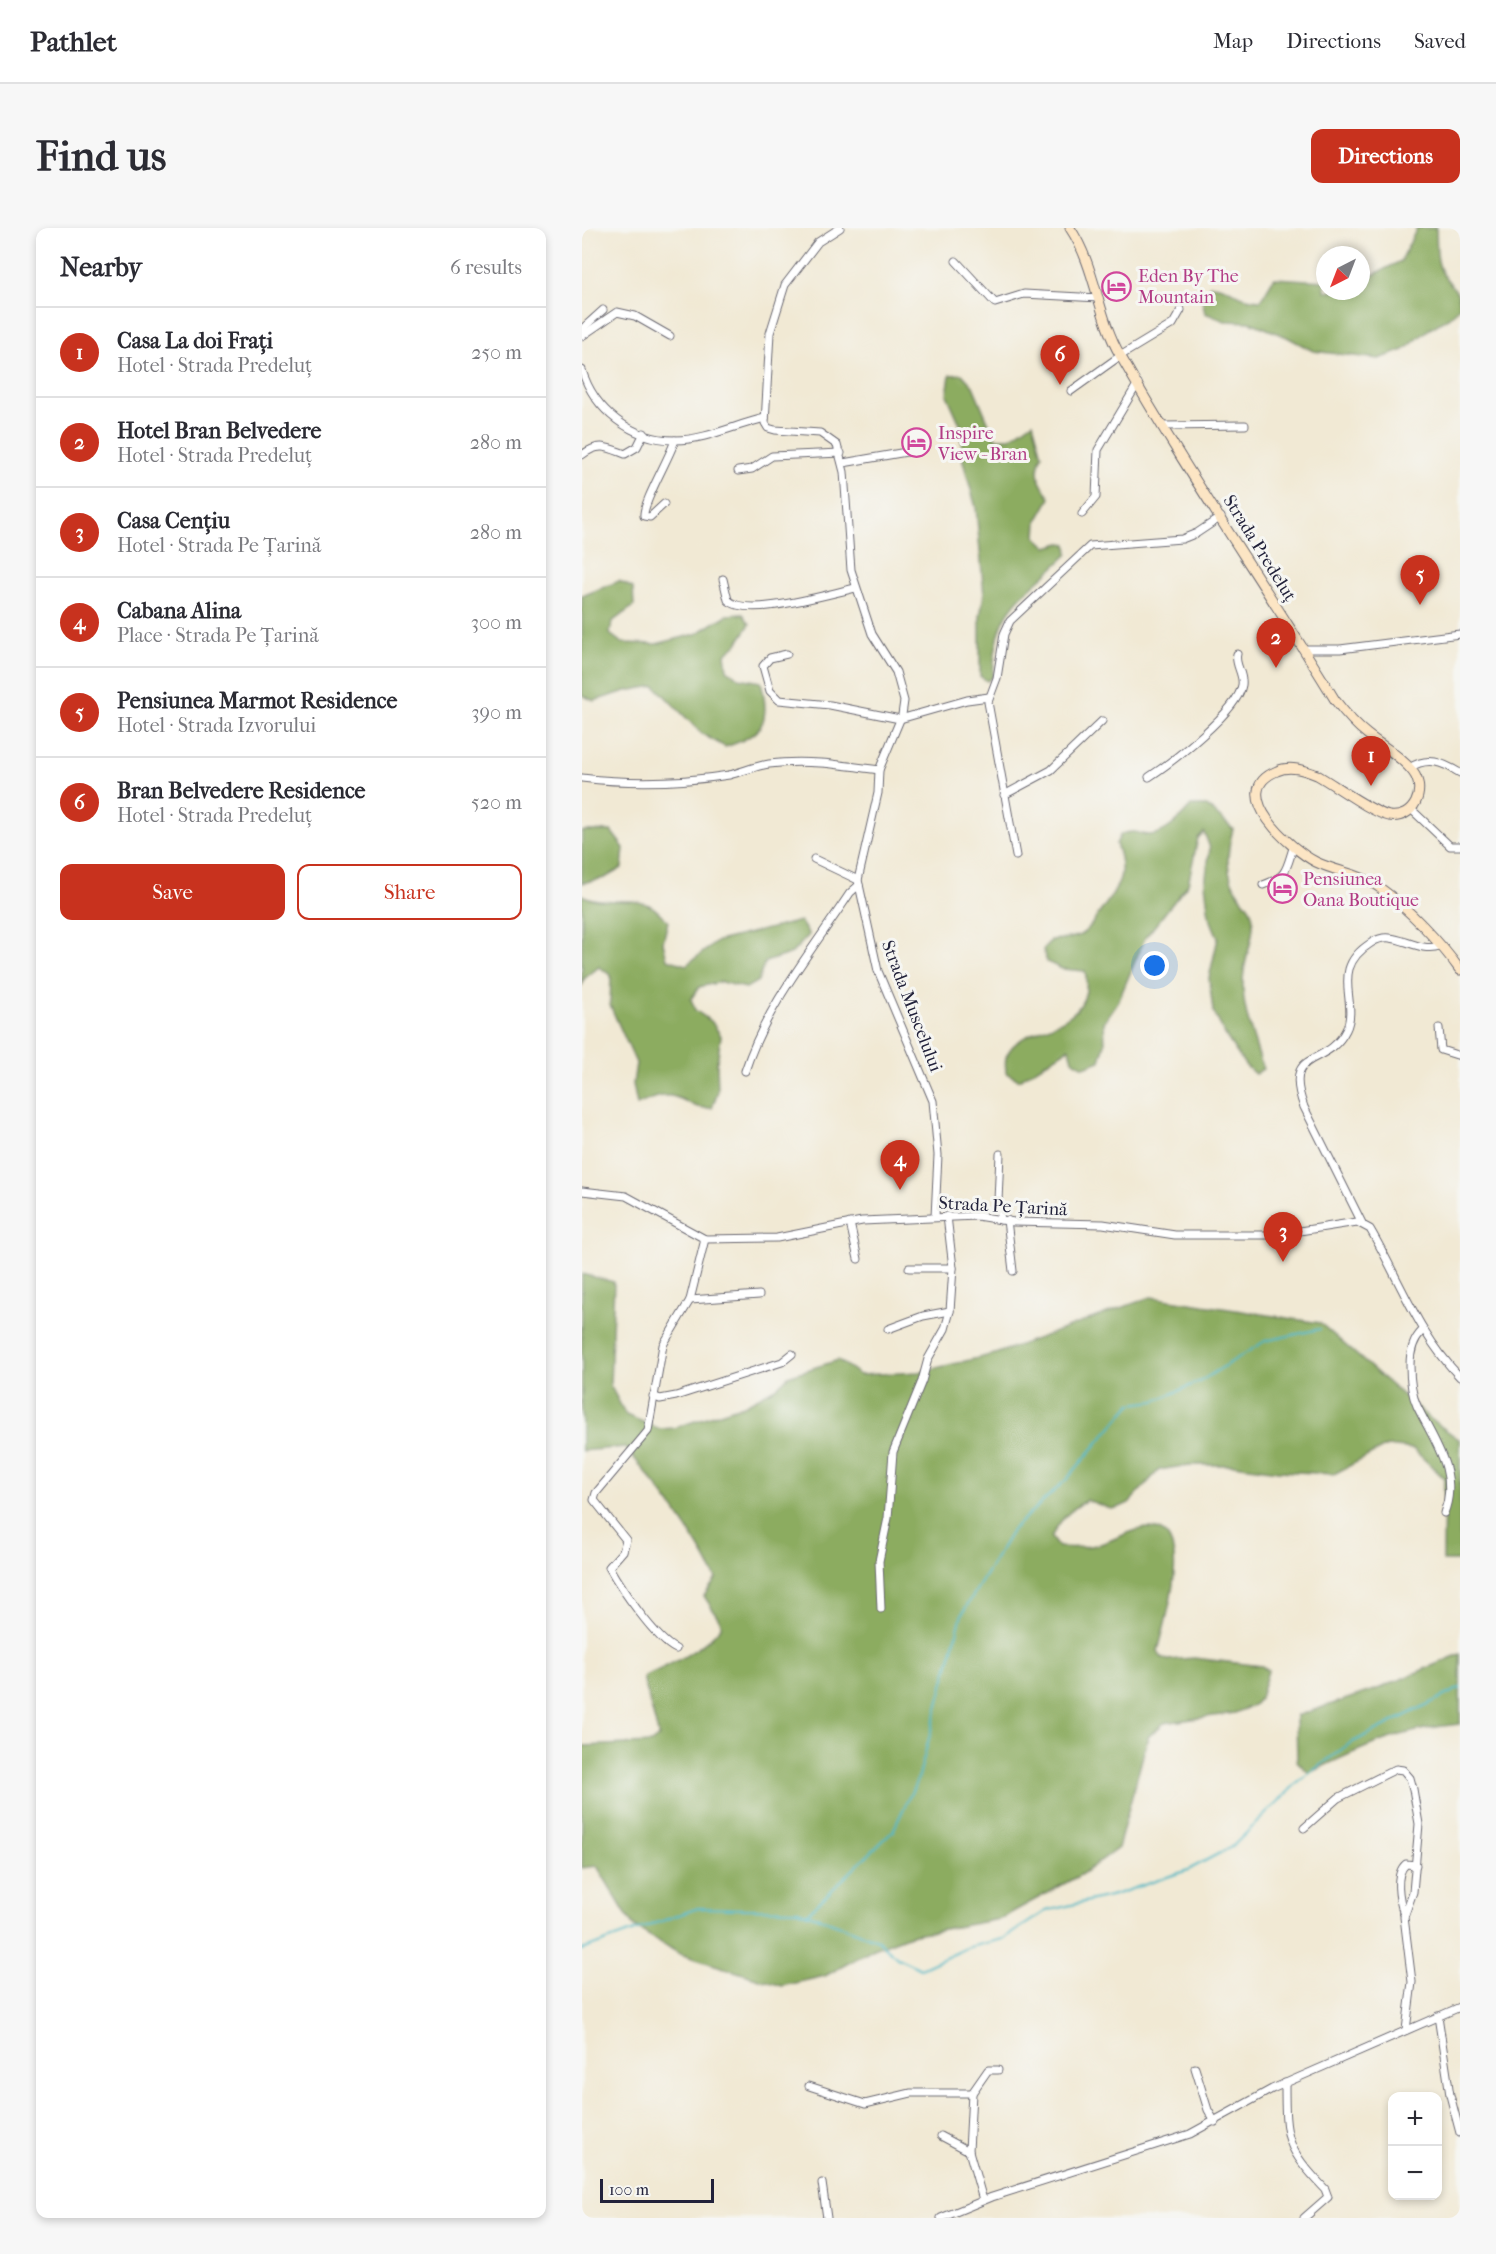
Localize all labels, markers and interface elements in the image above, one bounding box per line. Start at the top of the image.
text: Pathlet [30,25,117,58]
text: Map [1213,29,1253,53]
text: Directions [1286,29,1381,53]
text: Saved [1414,29,1466,53]
button: Directions [1311,129,1460,183]
text: Find us [36,132,166,181]
north arrow [1316,246,1370,300]
text: Nearby [60,252,142,283]
text: 6 results [450,256,522,279]
place label: Eden By The Mountain [1138,266,1239,308]
hotel icon: Eden By The Mountain [1101,270,1133,302]
text: Casa La doi Frați [117,328,273,354]
pin: 6 [1040,336,1080,385]
text: 1 [76,341,83,364]
text: 250 m [471,341,522,364]
text: Hotel · Strada Predeluț [117,354,312,377]
text: Hotel Bran Belvedere [117,418,321,444]
place label: Inspire View - Bran [937,423,1028,465]
hotel icon: Inspire View - Bran [901,427,933,459]
text: 2 [74,431,85,454]
text: 280 m [470,431,522,454]
text: Hotel · Strada Predeluț [117,444,312,467]
street label: Strada Predeluț [1219,491,1301,606]
text: Casa Cențiu [117,508,230,534]
text: 3 [75,521,84,544]
text: 280 m [470,521,522,544]
text: Hotel · Strada Pe Țarină [117,534,321,557]
pin: 5 [1400,556,1440,605]
text: Cabana Alina [117,598,241,624]
text: 4 [74,611,85,634]
text: 300 m [471,611,522,634]
pin: 2 [1256,618,1296,668]
text: Place · Strada Pe Țarină [117,624,319,647]
text: Pensiunea Marmot Residence [117,688,397,714]
text: 5 [75,701,84,724]
text: 390 m [471,701,522,724]
text: Hotel · Strada Izvorului [117,714,316,737]
pin: 1 [1352,736,1390,786]
text: Bran Belvedere Residence [117,778,366,804]
text: 6 [74,791,85,814]
text: 520 m [471,791,522,814]
text: Hotel · Strada Predeluț [117,804,312,827]
button: Save [60,864,285,920]
button: Share [297,864,522,920]
place label: Pensiunea Oana Boutique [1303,869,1419,911]
hotel icon: Pensiunea Oana Boutique [1266,873,1298,905]
street label: Strada Muscelului [877,938,946,1075]
your location [1140,951,1169,980]
pin: 4 [880,1140,920,1190]
street label: Strada Pe Țarină [938,1193,1069,1220]
pin: 3 [1264,1212,1302,1262]
map controls [1388,2092,1442,2200]
button: + [1388,2092,1442,2146]
button: − [1388,2146,1442,2200]
scale bar [600,2176,714,2204]
text: 100 m [609,2180,649,2199]

